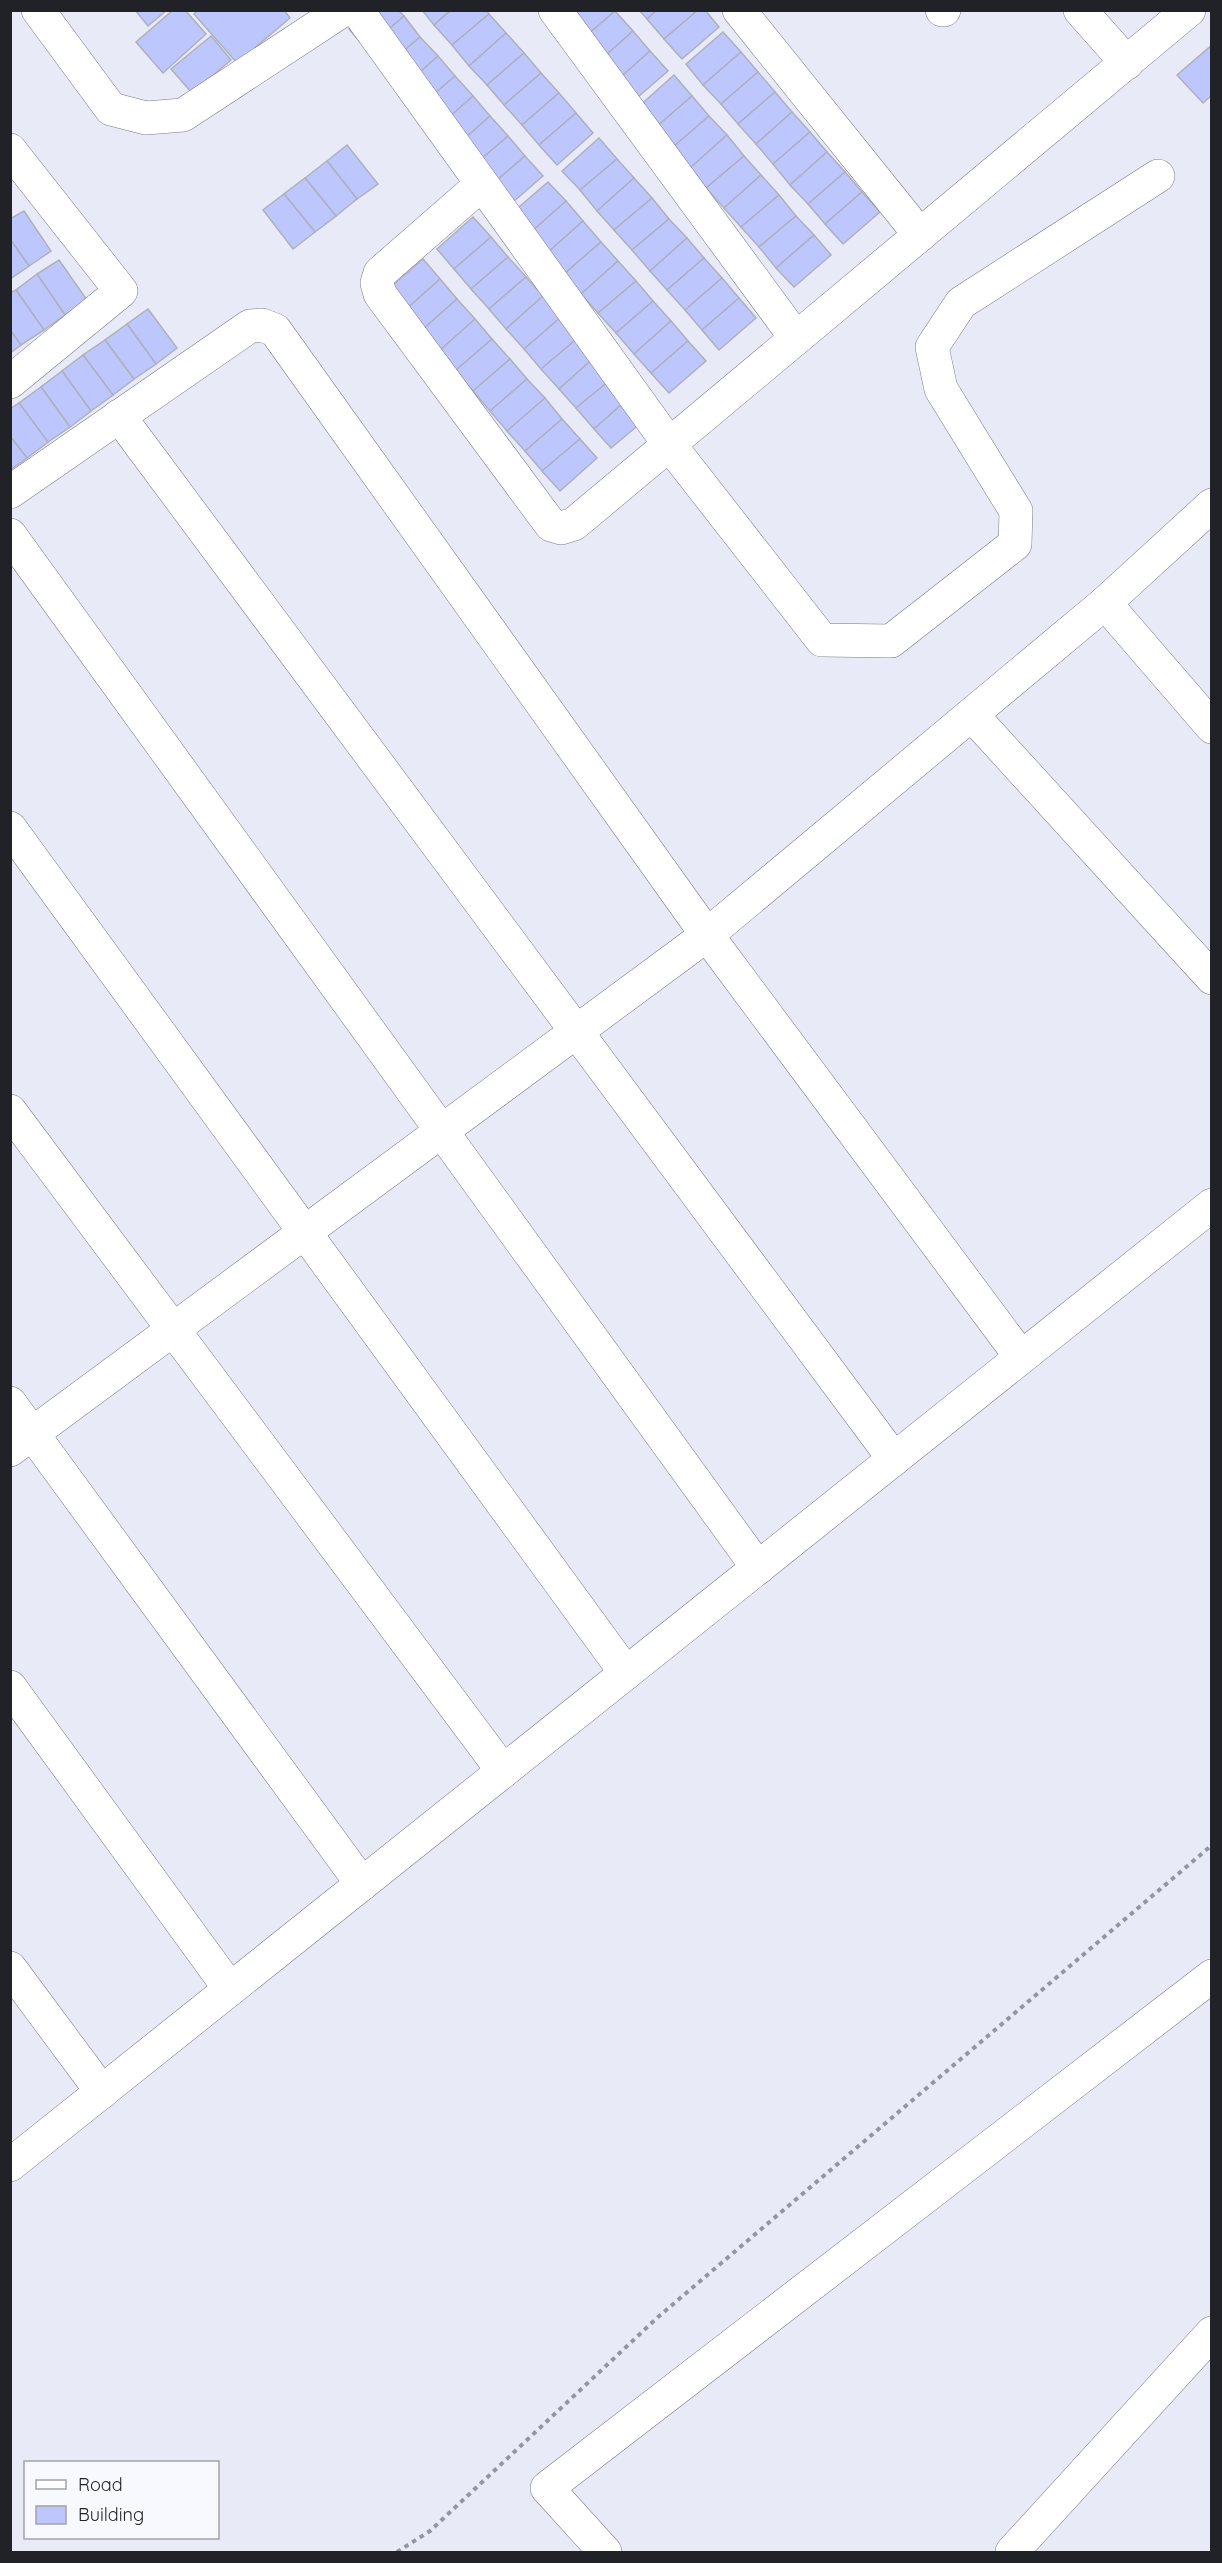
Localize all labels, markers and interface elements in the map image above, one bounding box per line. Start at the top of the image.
legend [24,2461,219,2539]
text: Road [78,2473,123,2496]
text: Building [78,2503,144,2526]

